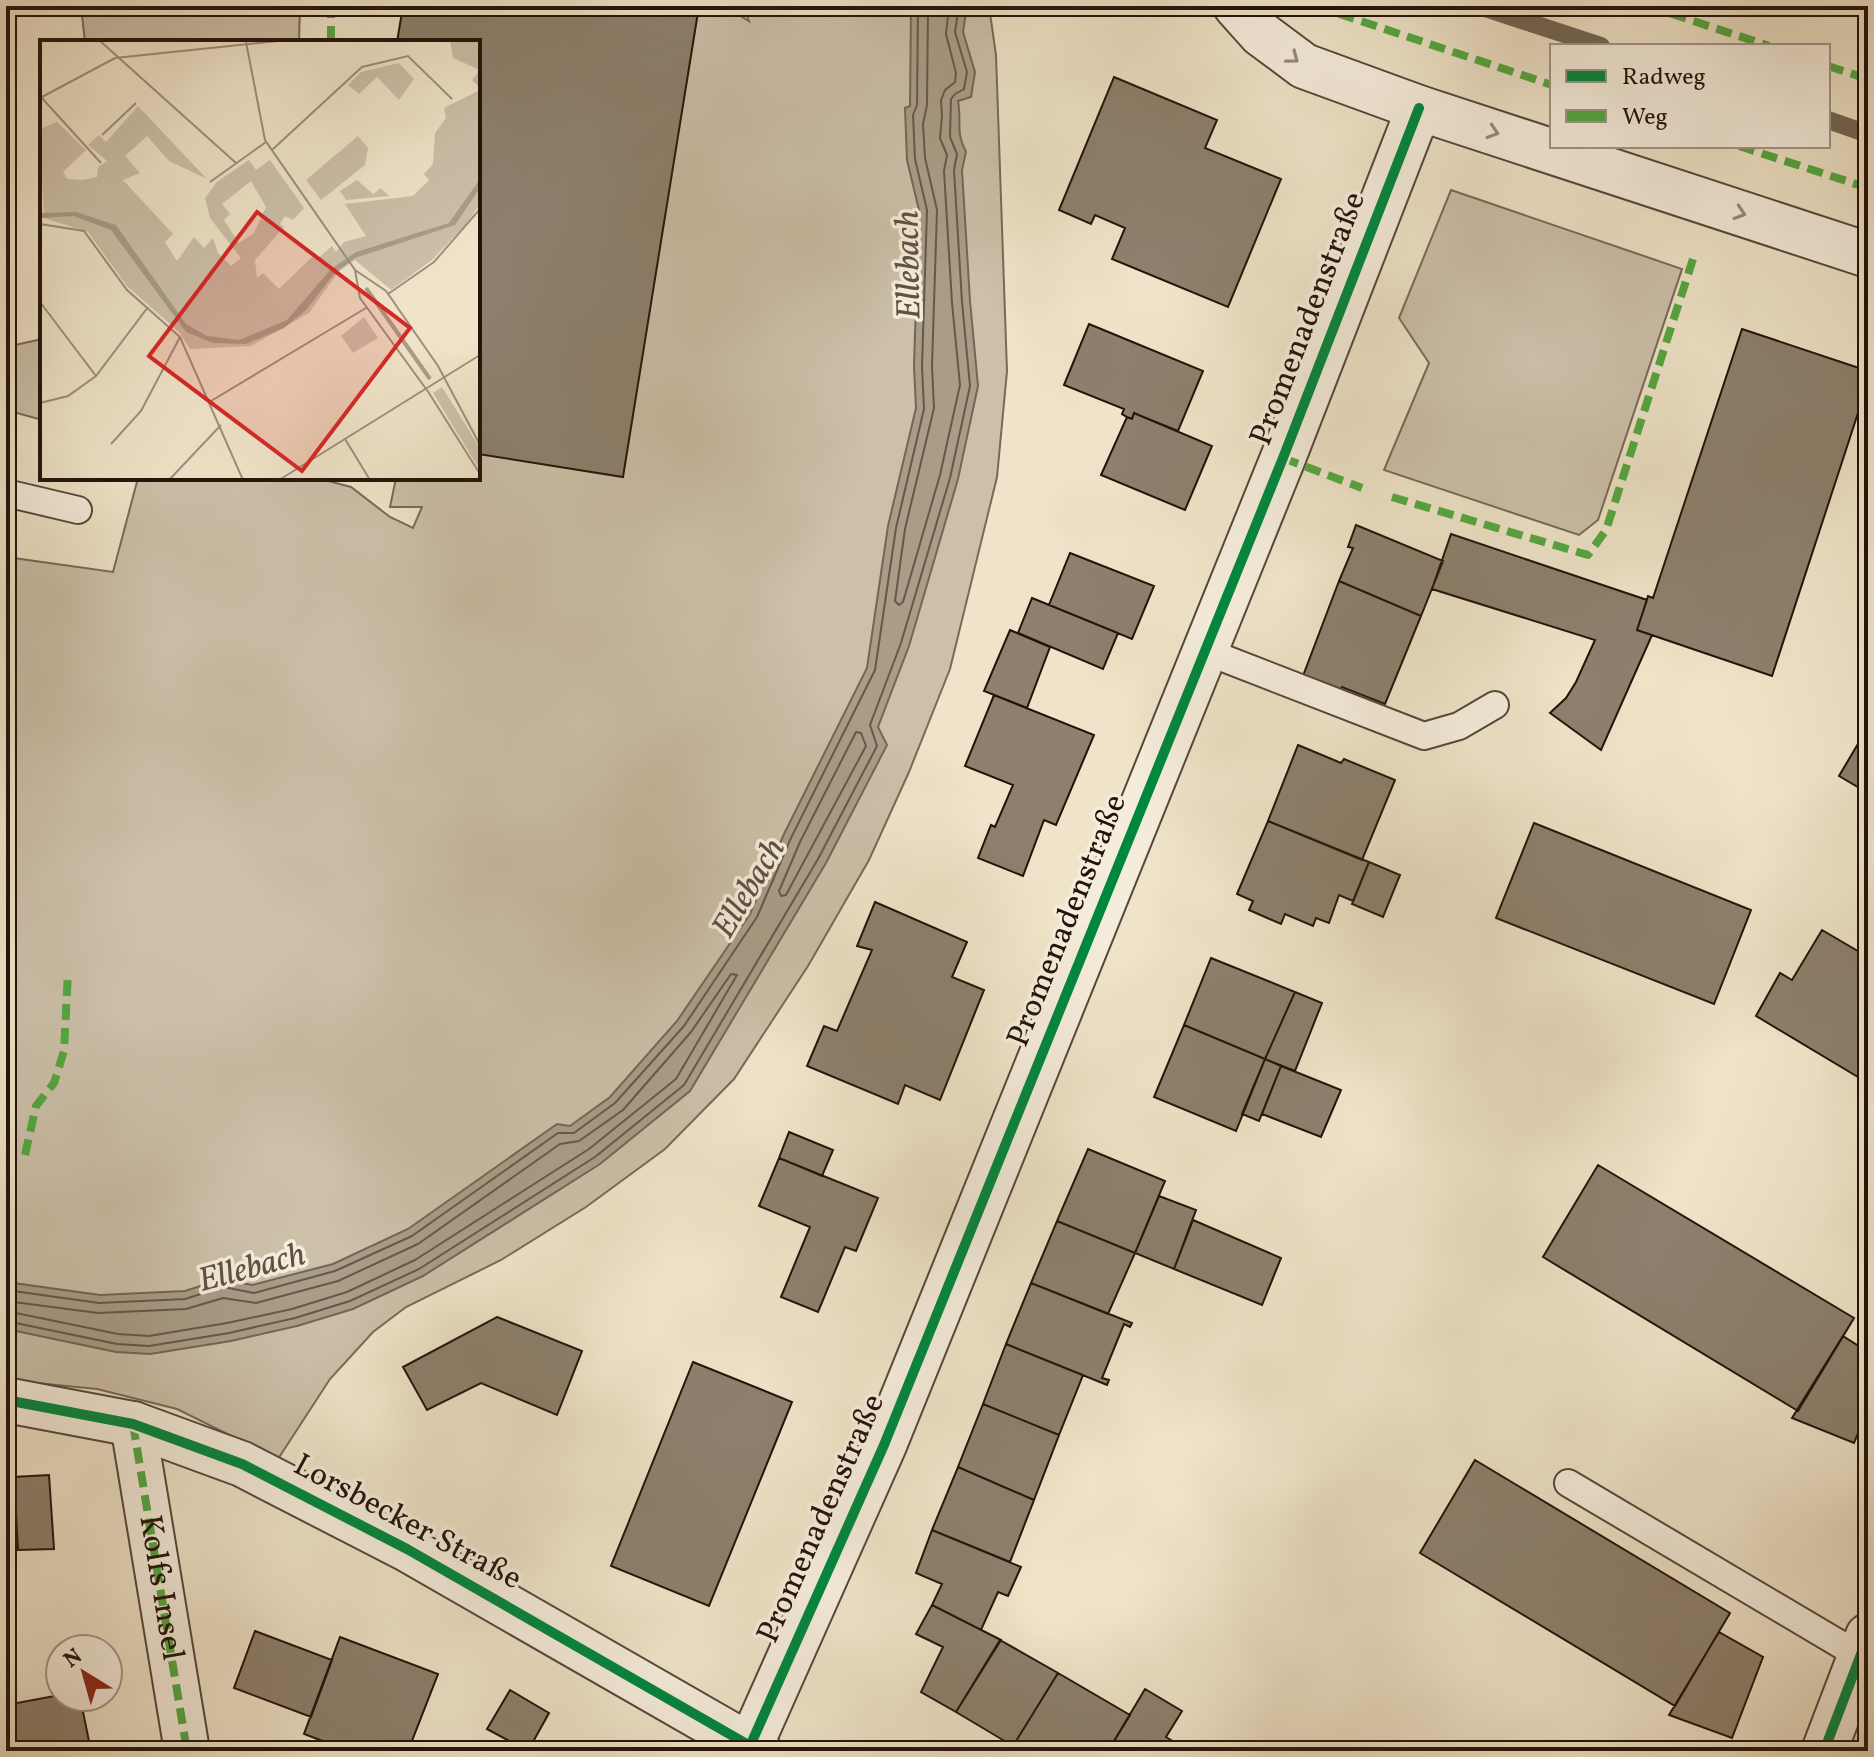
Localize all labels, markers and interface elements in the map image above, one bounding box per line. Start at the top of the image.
inset map [40,40,480,480]
legend [1550,44,1830,148]
one-way arrow [1285,49,1299,63]
text: Radweg [1622,61,1706,95]
text: Weg [1622,101,1668,135]
one-way arrow [1485,123,1499,139]
street label: Promenadenstraße [1240,186,1378,452]
one-way arrow [1732,204,1746,220]
water label: Ellebach [886,210,934,320]
street label: Promenadenstraße [997,788,1139,1054]
water label: Ellebach [702,830,798,948]
water label: Ellebach [193,1232,311,1306]
street label: Promenadenstraße [747,1387,897,1651]
street label: Lorsbecker Straße [285,1444,529,1602]
street label: Kolfs Insel [126,1512,194,1664]
north arrow [44,1633,124,1713]
text: N [58,1642,89,1676]

